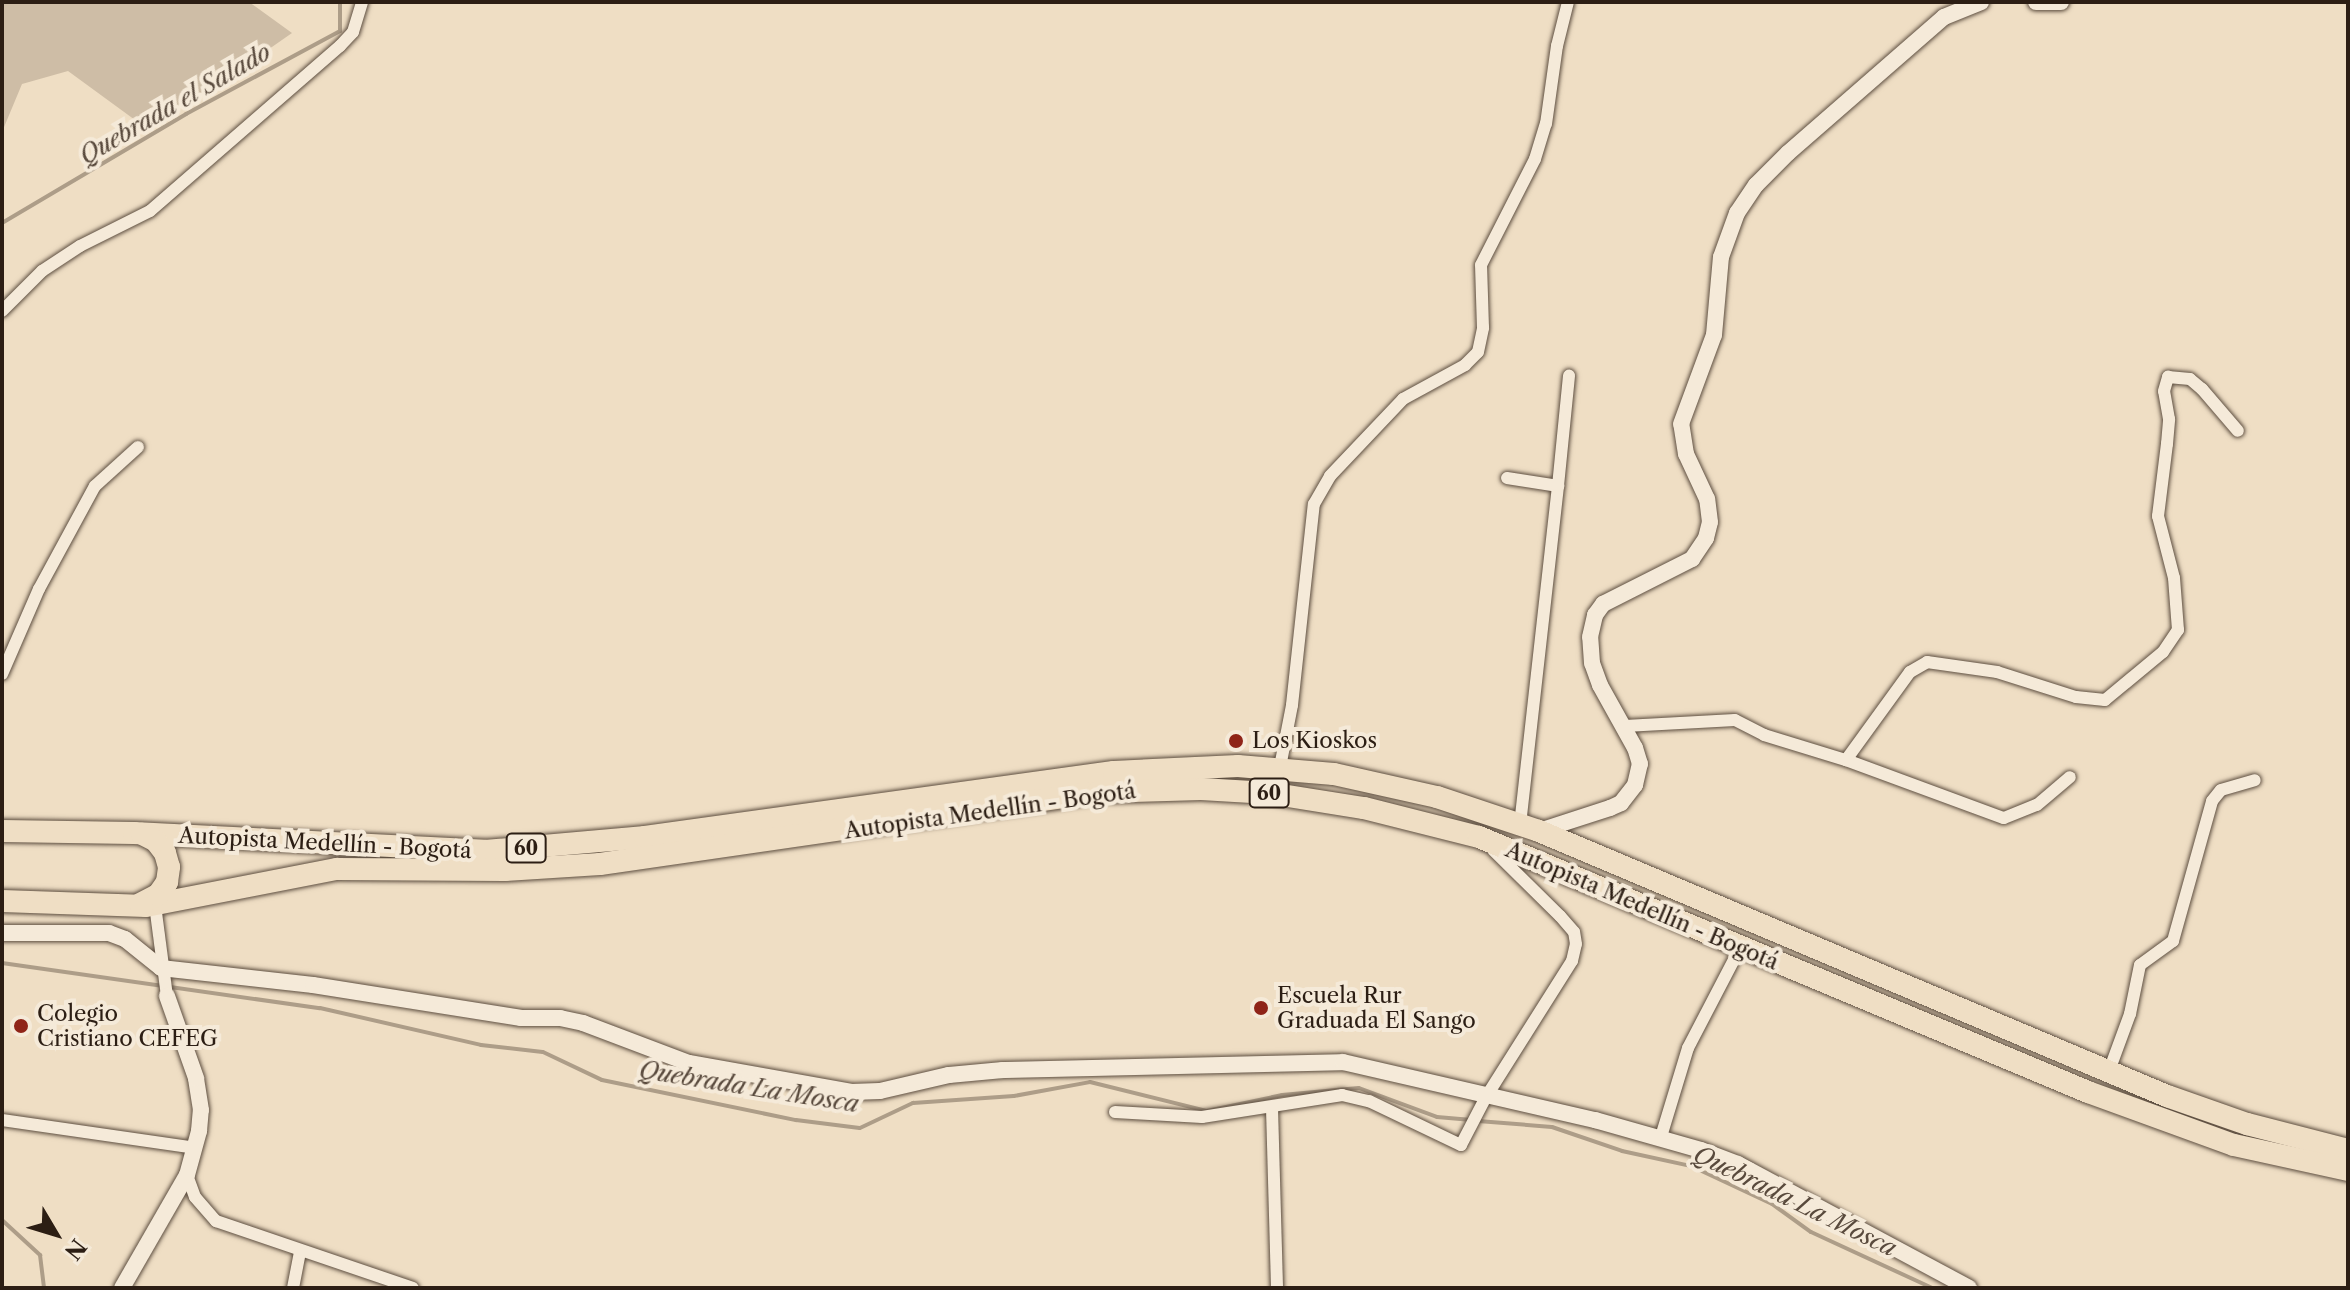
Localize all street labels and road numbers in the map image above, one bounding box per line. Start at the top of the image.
street label: Autopista Medellín - Bogotá [843,777,1137,845]
road number: 60 [1247,777,1291,809]
street label: Autopista Medellín - Bogotá [177,822,473,864]
road number: 60 [504,832,548,864]
street label: Autopista Medellín - Bogotá [1502,836,1782,976]

